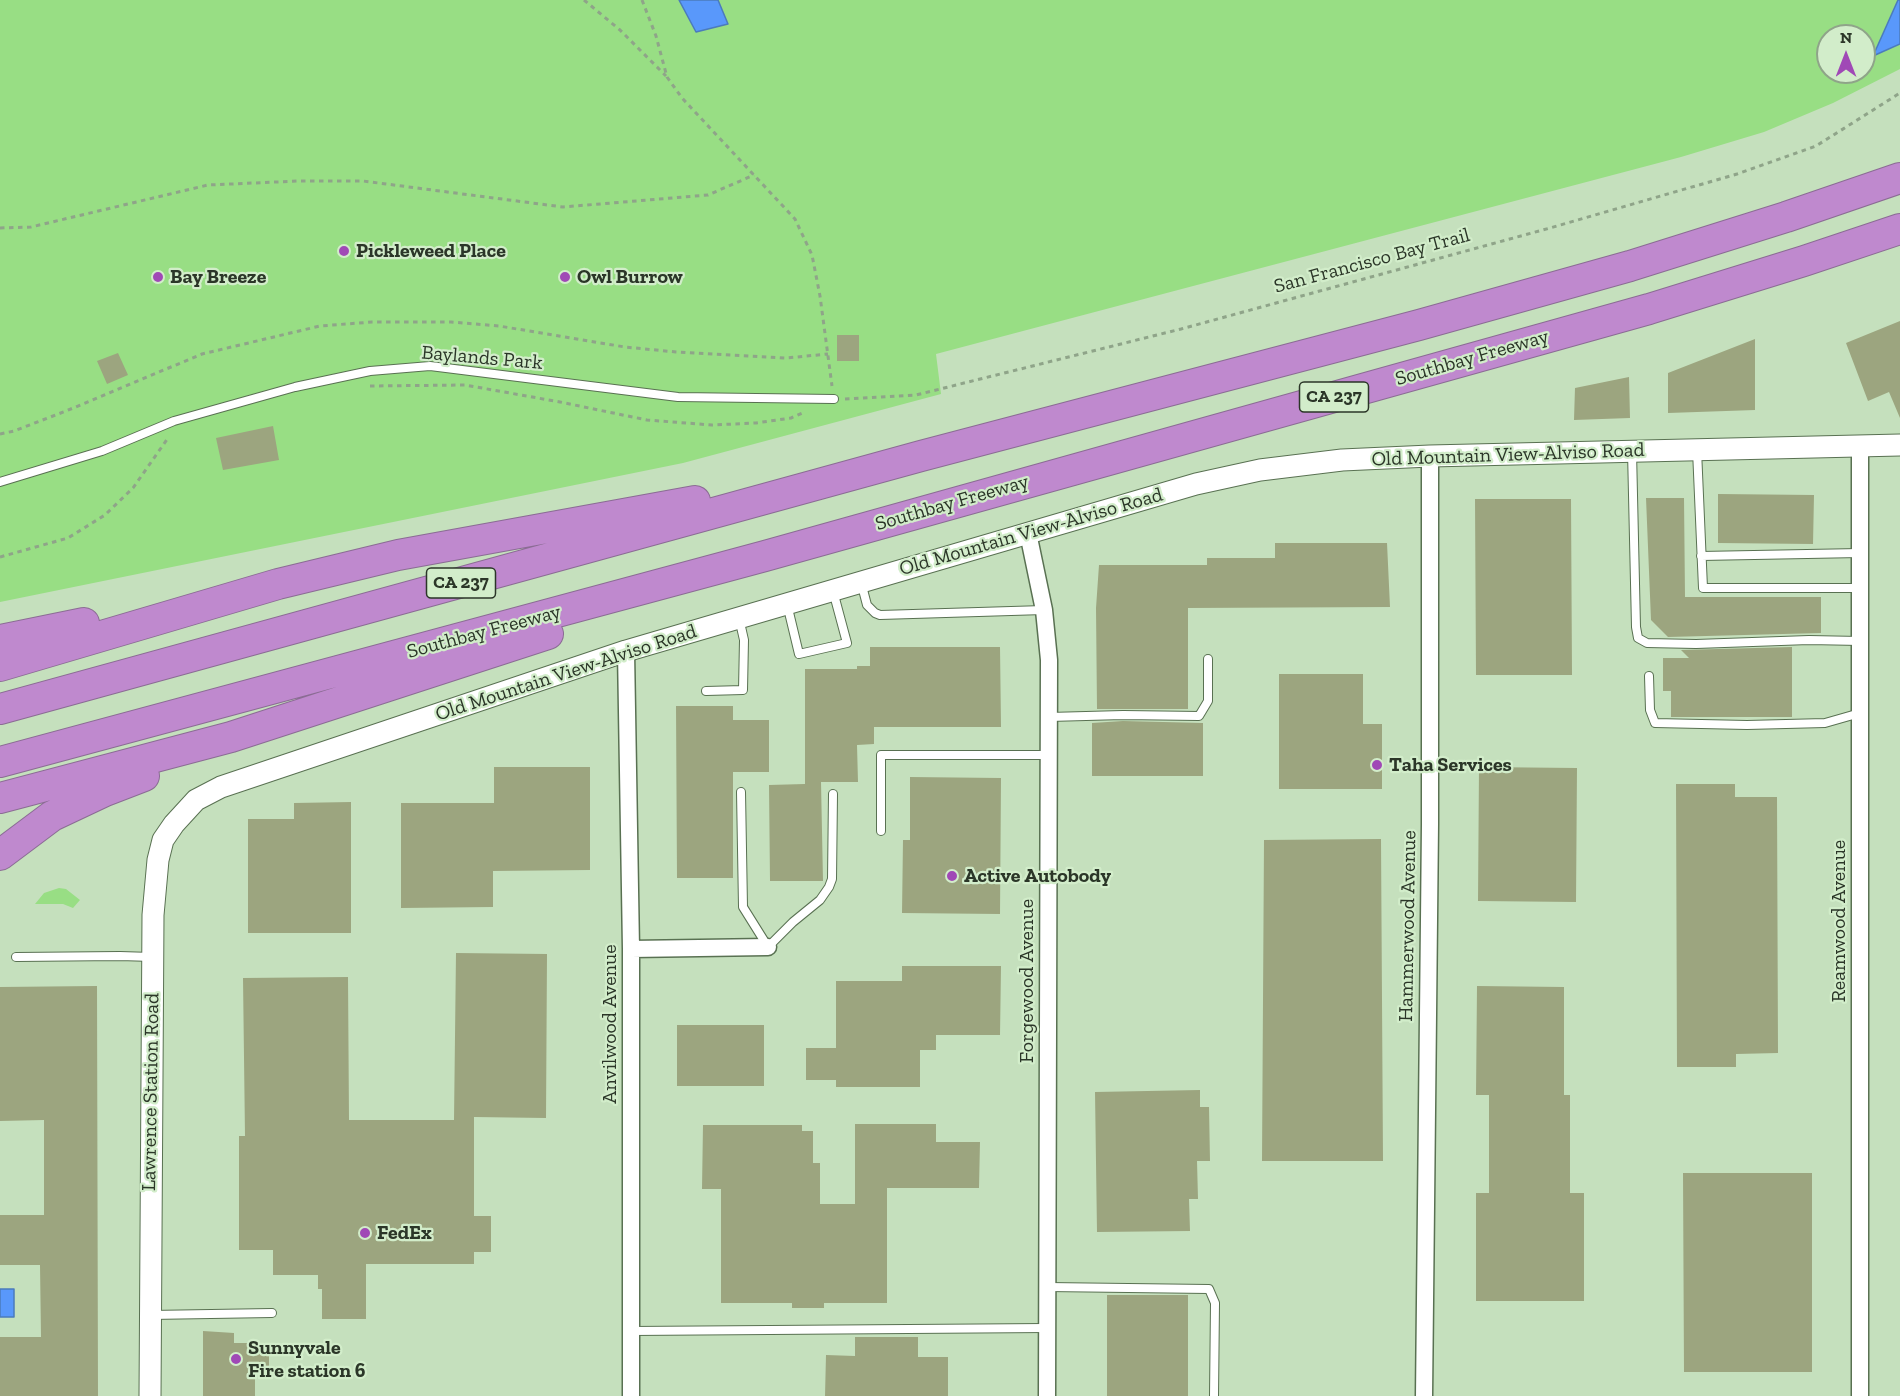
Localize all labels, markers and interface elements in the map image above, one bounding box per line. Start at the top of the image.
north arrow [1816,24,1876,84]
text: N [1840,28,1852,47]
street label: San Francisco Bay Trail [1271,223,1473,299]
place label: Pickleweed Place [356,239,506,263]
marker: Pickleweed Place [337,244,351,258]
place label: Bay Breeze [170,265,266,289]
place label: Owl Burrow [577,265,683,289]
marker: Bay Breeze [151,270,165,284]
marker: Owl Burrow [558,270,572,284]
street label: Southbay Freeway [1393,325,1551,391]
street label: Baylands Park [420,341,544,375]
road number: CA 237 [1300,382,1368,412]
street label: Old Mountain View-Alviso Road [1371,438,1645,472]
street label: Southbay Freeway [873,470,1031,536]
street label: Old Mountain View-Alviso Road [896,483,1166,581]
road number: CA 237 [426,568,496,598]
street label: Southbay Freeway [404,600,564,664]
street label: Old Mountain View-Alviso Road [432,619,700,727]
place label: Taha Services [1389,753,1512,777]
marker: Taha Services [1370,758,1384,772]
street label: Hammerwood Avenue [1394,830,1422,1022]
street label: Reamwood Avenue [1827,840,1851,1002]
place label: Active Autobody [964,864,1111,888]
marker: Active Autobody [945,869,959,883]
street label: Forgewood Avenue [1015,899,1039,1063]
street label: Anvilwood Avenue [598,944,622,1104]
street label: Lawrence Station Road [137,993,165,1191]
place label: FedEx [377,1221,432,1245]
marker: FedEx [358,1226,372,1240]
place label: Sunnyvale Fire station 6 [248,1336,366,1383]
marker: Sunnyvale Fire station 6 [229,1352,243,1366]

